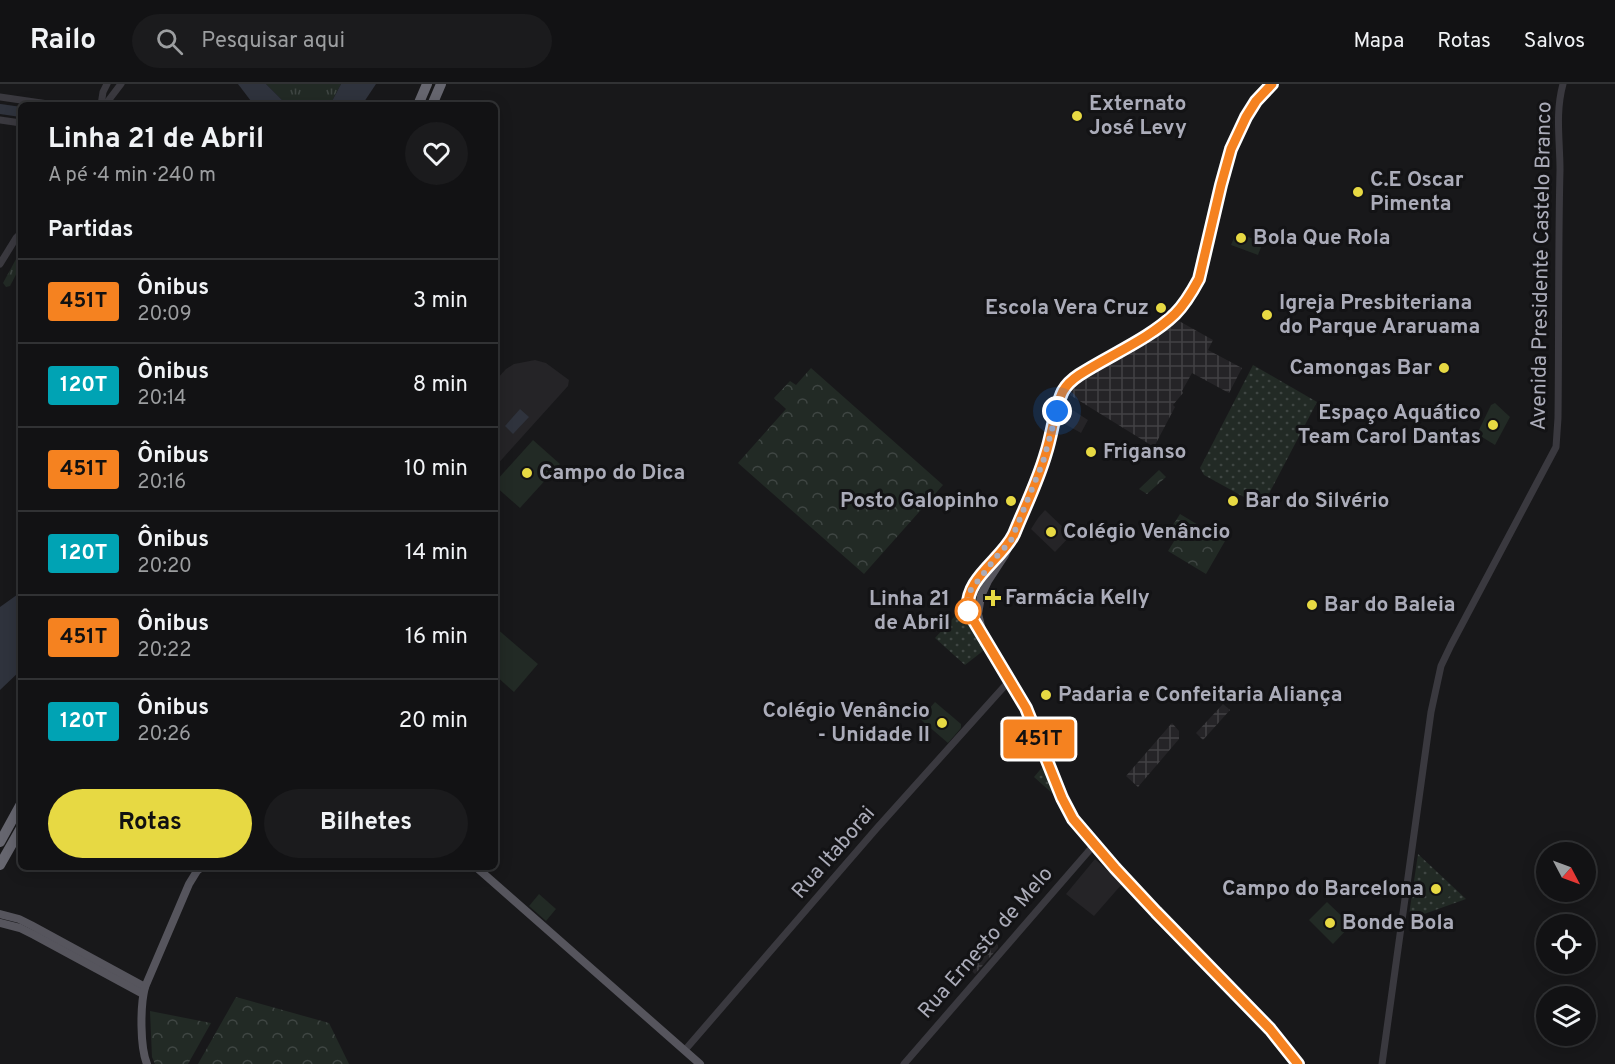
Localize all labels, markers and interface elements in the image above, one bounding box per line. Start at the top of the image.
search box [132,14,552,68]
text: Railo [30,23,96,59]
icon: search [153,25,186,58]
text: Pesquisar aqui [201,28,345,55]
text: Mapa [1354,28,1404,55]
text: Rotas [1437,28,1491,55]
text: Salvos [1524,28,1585,55]
place label: Externato José Levy [1089,91,1187,142]
street label: Avenida Presidente Castelo Branco [1526,101,1558,431]
marker: Externato José Levy [1070,109,1084,123]
text: Linha 21 de Abril [48,122,264,158]
button: heart [405,122,468,185]
text: A pé · 4 min · 240 m [48,163,216,189]
place label: C.E Oscar Pimenta [1370,167,1464,218]
marker: C.E Oscar Pimenta [1351,185,1365,199]
text: Partidas [48,217,133,244]
place label: Bola Que Rola [1253,225,1390,252]
marker: Bola Que Rola [1234,231,1248,245]
text: Ônibus [137,275,209,302]
text: 451T [60,288,107,315]
text: 3 min [413,288,468,315]
place label: Igreja Presbiteriana do Parque Araruama [1279,290,1480,341]
place label: Escola Vera Cruz [985,295,1149,322]
marker: Escola Vera Cruz [1154,301,1168,315]
text: 20:09 [137,302,192,328]
marker: Igreja Presbiteriana do Parque Araruama [1260,308,1274,322]
place label: Camongas Bar [1289,355,1432,382]
text: Ônibus [137,359,209,386]
marker: Camongas Bar [1437,361,1451,375]
text: 120T [60,372,107,399]
text: 8 min [413,372,468,399]
text: 20:14 [137,386,186,412]
your location [1042,396,1072,426]
place label: Espaço Aquático Team Carol Dantas [1298,400,1481,451]
marker: Espaço Aquático Team Carol Dantas [1486,418,1500,432]
place label: Friganso [1103,439,1186,466]
text: Ônibus [137,443,209,470]
marker: Friganso [1084,445,1098,459]
text: 451T [60,456,107,483]
text: 10 min [404,456,468,483]
place label: Campo do Dica [539,460,685,487]
marker: Campo do Dica [520,466,534,480]
text: 20:16 [137,470,186,496]
place label: Posto Galopinho [840,488,999,515]
place label: Bar do Silvério [1245,488,1389,515]
marker: Posto Galopinho [1004,494,1018,508]
marker: Bar do Silvério [1226,494,1240,508]
place label: Colégio Venâncio [1063,519,1230,546]
marker: Colégio Venâncio [1044,525,1058,539]
text: Ônibus [137,527,209,554]
text: 120T [60,540,107,567]
text: 14 min [405,540,468,567]
text: 20:20 [137,554,192,580]
place label: Farmácia Kelly [1005,585,1150,612]
place label: Linha 21 de Abril [869,586,950,637]
marker: Farmácia Kelly [986,591,1000,605]
place label: Bar do Baleia [1324,592,1456,619]
marker: Linha 21 de Abril [955,598,981,624]
marker: Bar do Baleia [1305,598,1319,612]
text: Ônibus [137,611,209,638]
text: 451T [60,624,107,651]
text: 16 min [405,624,468,651]
text: 20:22 [137,638,191,664]
place label: Padaria e Confeitaria Aliança [1058,682,1343,709]
marker: Padaria e Confeitaria Aliança [1039,688,1053,702]
text: Ônibus [137,695,209,722]
place label: Colégio Venâncio - Unidade II [763,698,930,749]
text: 120T [60,708,107,735]
text: 20 min [399,708,468,735]
marker: Colégio Venâncio - Unidade II [935,716,949,730]
line badge: 451T [997,720,1081,758]
text: 20:26 [137,722,191,748]
text: 451T [1015,726,1063,753]
button: Rotas [48,789,252,858]
button: Bilhetes [264,789,468,858]
street label: Rua Itaborai [786,801,882,905]
north arrow [1536,842,1596,902]
map controls [1536,842,1596,1046]
street label: Rua Ernesto de Melo [913,861,1059,1025]
place label: Campo do Barcelona [1222,876,1424,903]
marker: Campo do Barcelona [1429,882,1443,896]
place label: Bonde Bola [1342,910,1454,937]
button: locate [1536,914,1596,974]
marker: Bonde Bola [1323,916,1337,930]
button: layers [1536,986,1596,1046]

